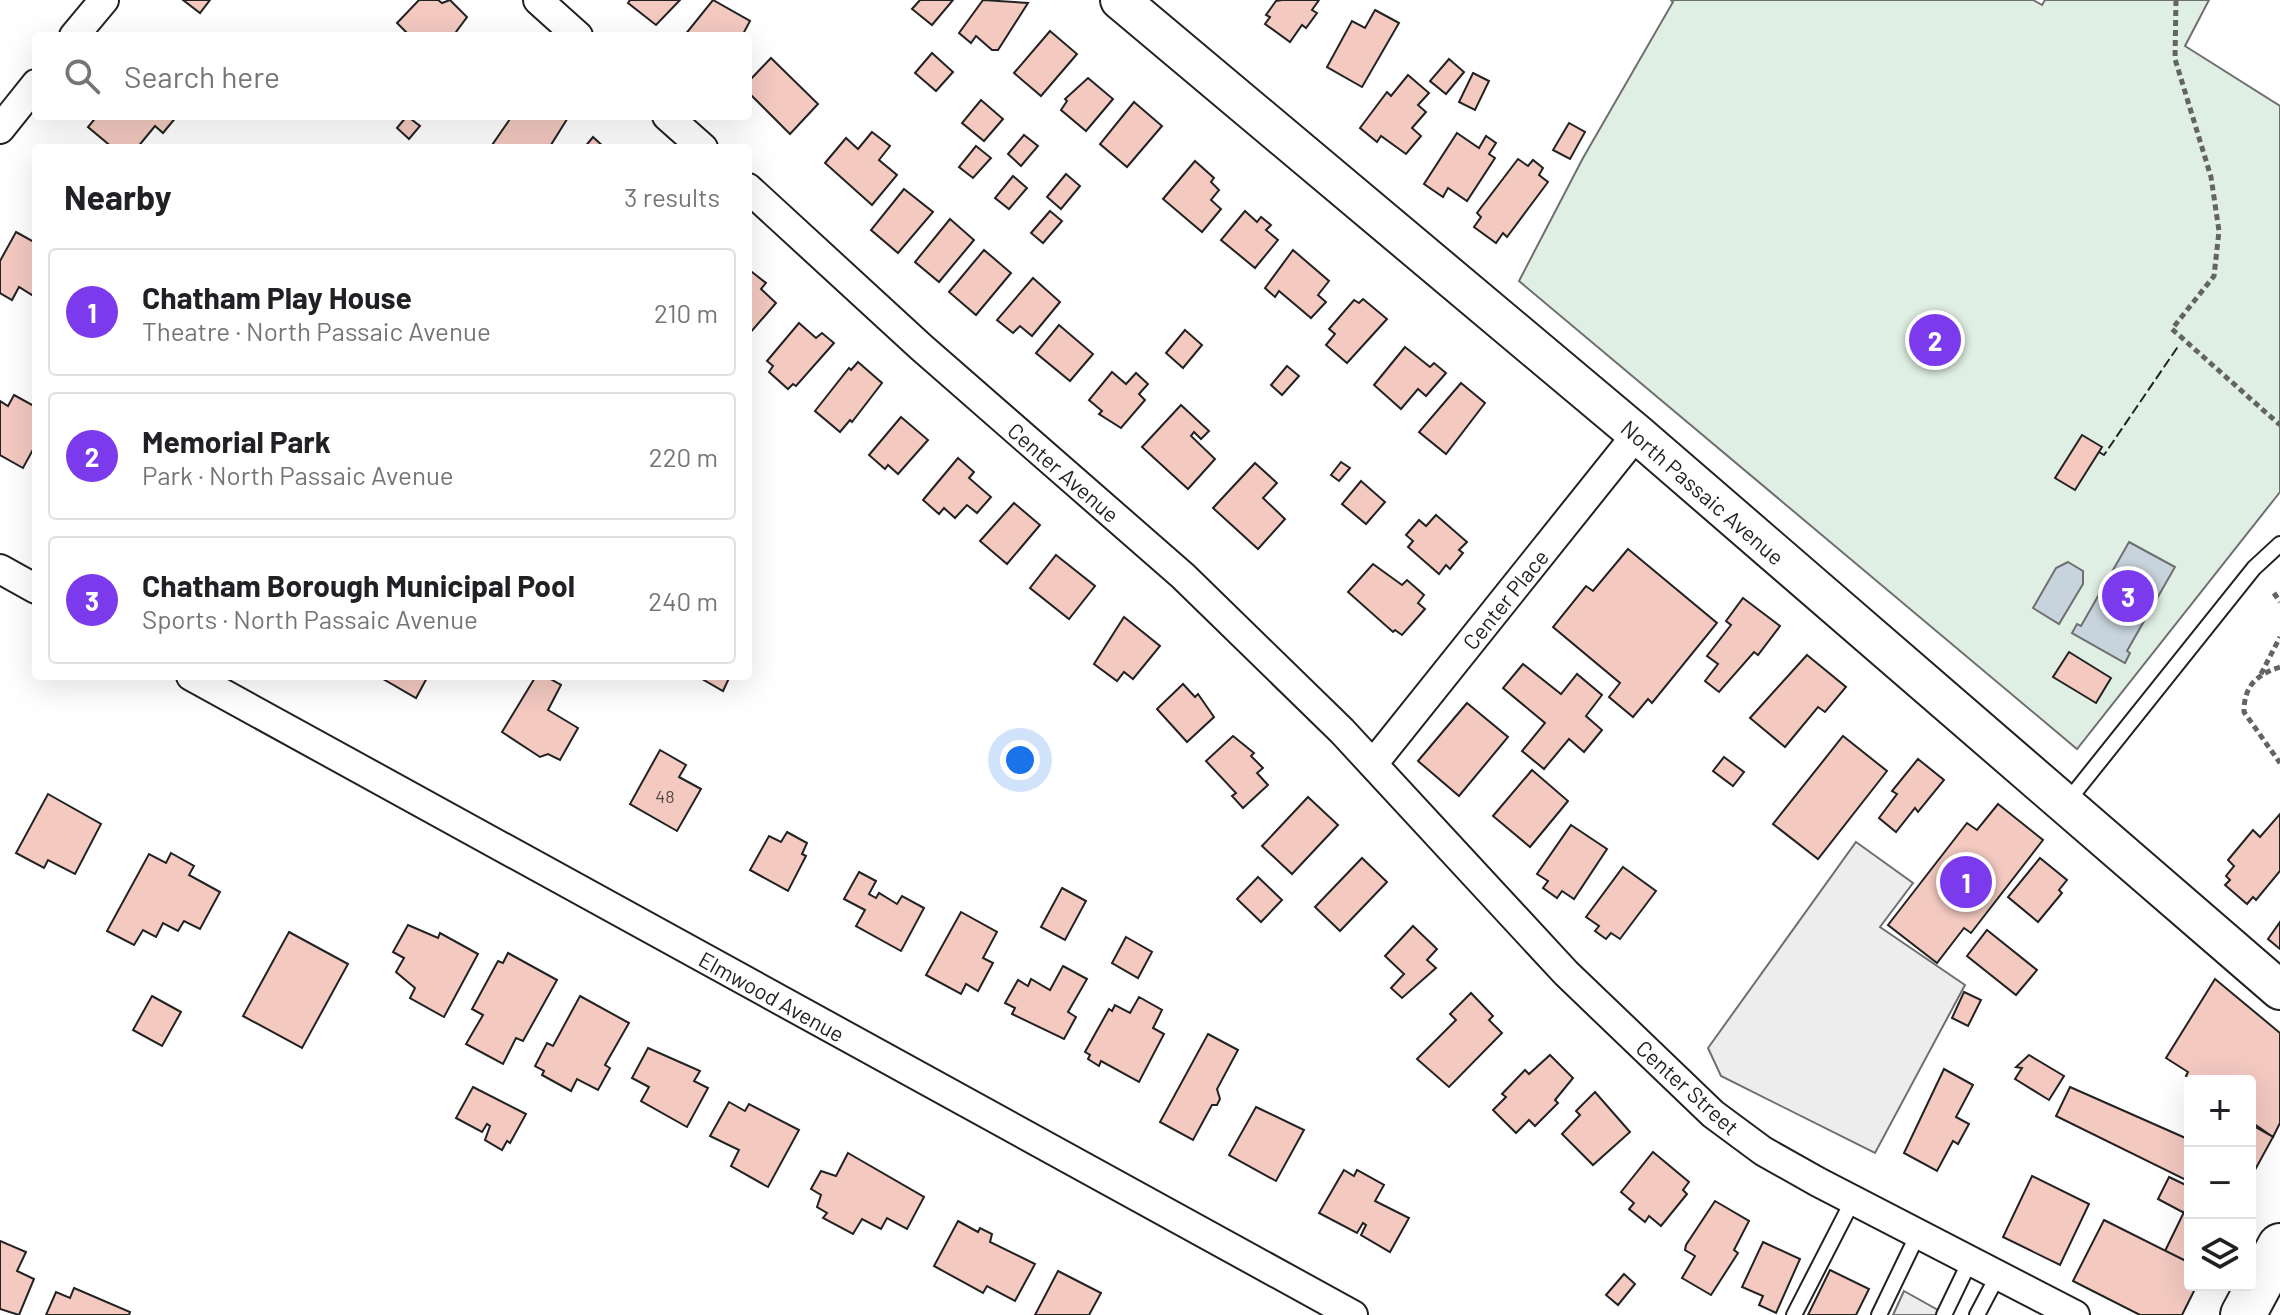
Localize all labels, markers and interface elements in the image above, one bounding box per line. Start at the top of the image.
search box [32,32,752,120]
icon: search [60,54,104,98]
text: Search here [124,58,280,94]
text: Nearby [64,176,172,217]
text: 3 results [624,181,720,212]
text: Chatham Play House [142,279,412,315]
text: 1 [87,297,97,328]
text: 210 m [654,297,718,328]
pin: 2 [1909,310,1961,370]
text: Theatre · North Passaic Avenue [142,315,491,346]
street label: North Passaic Avenue [1616,414,1790,570]
street label: Center Avenue [1003,417,1125,527]
text: Memorial Park [142,423,331,459]
text: 2 [85,441,99,472]
text: 220 m [649,441,718,472]
text: Park · North Passaic Avenue [142,459,454,490]
street label: Center Place [1457,544,1553,654]
pin: 3 [2102,566,2154,626]
text: Chatham Borough Municipal Pool [142,567,575,603]
text: 3 [85,585,99,616]
text: 240 m [648,585,718,616]
text: Sports · North Passaic Avenue [142,603,478,634]
your location [1000,740,1040,780]
house number: 48 [655,785,675,807]
pin: 1 [1940,852,1992,912]
street label: Elmwood Avenue [695,945,849,1047]
street label: Center Street [1631,1034,1745,1140]
map controls [2184,1075,2256,1291]
button: + [2184,1075,2256,1147]
button: − [2184,1147,2256,1219]
button: layers [2184,1219,2256,1291]

